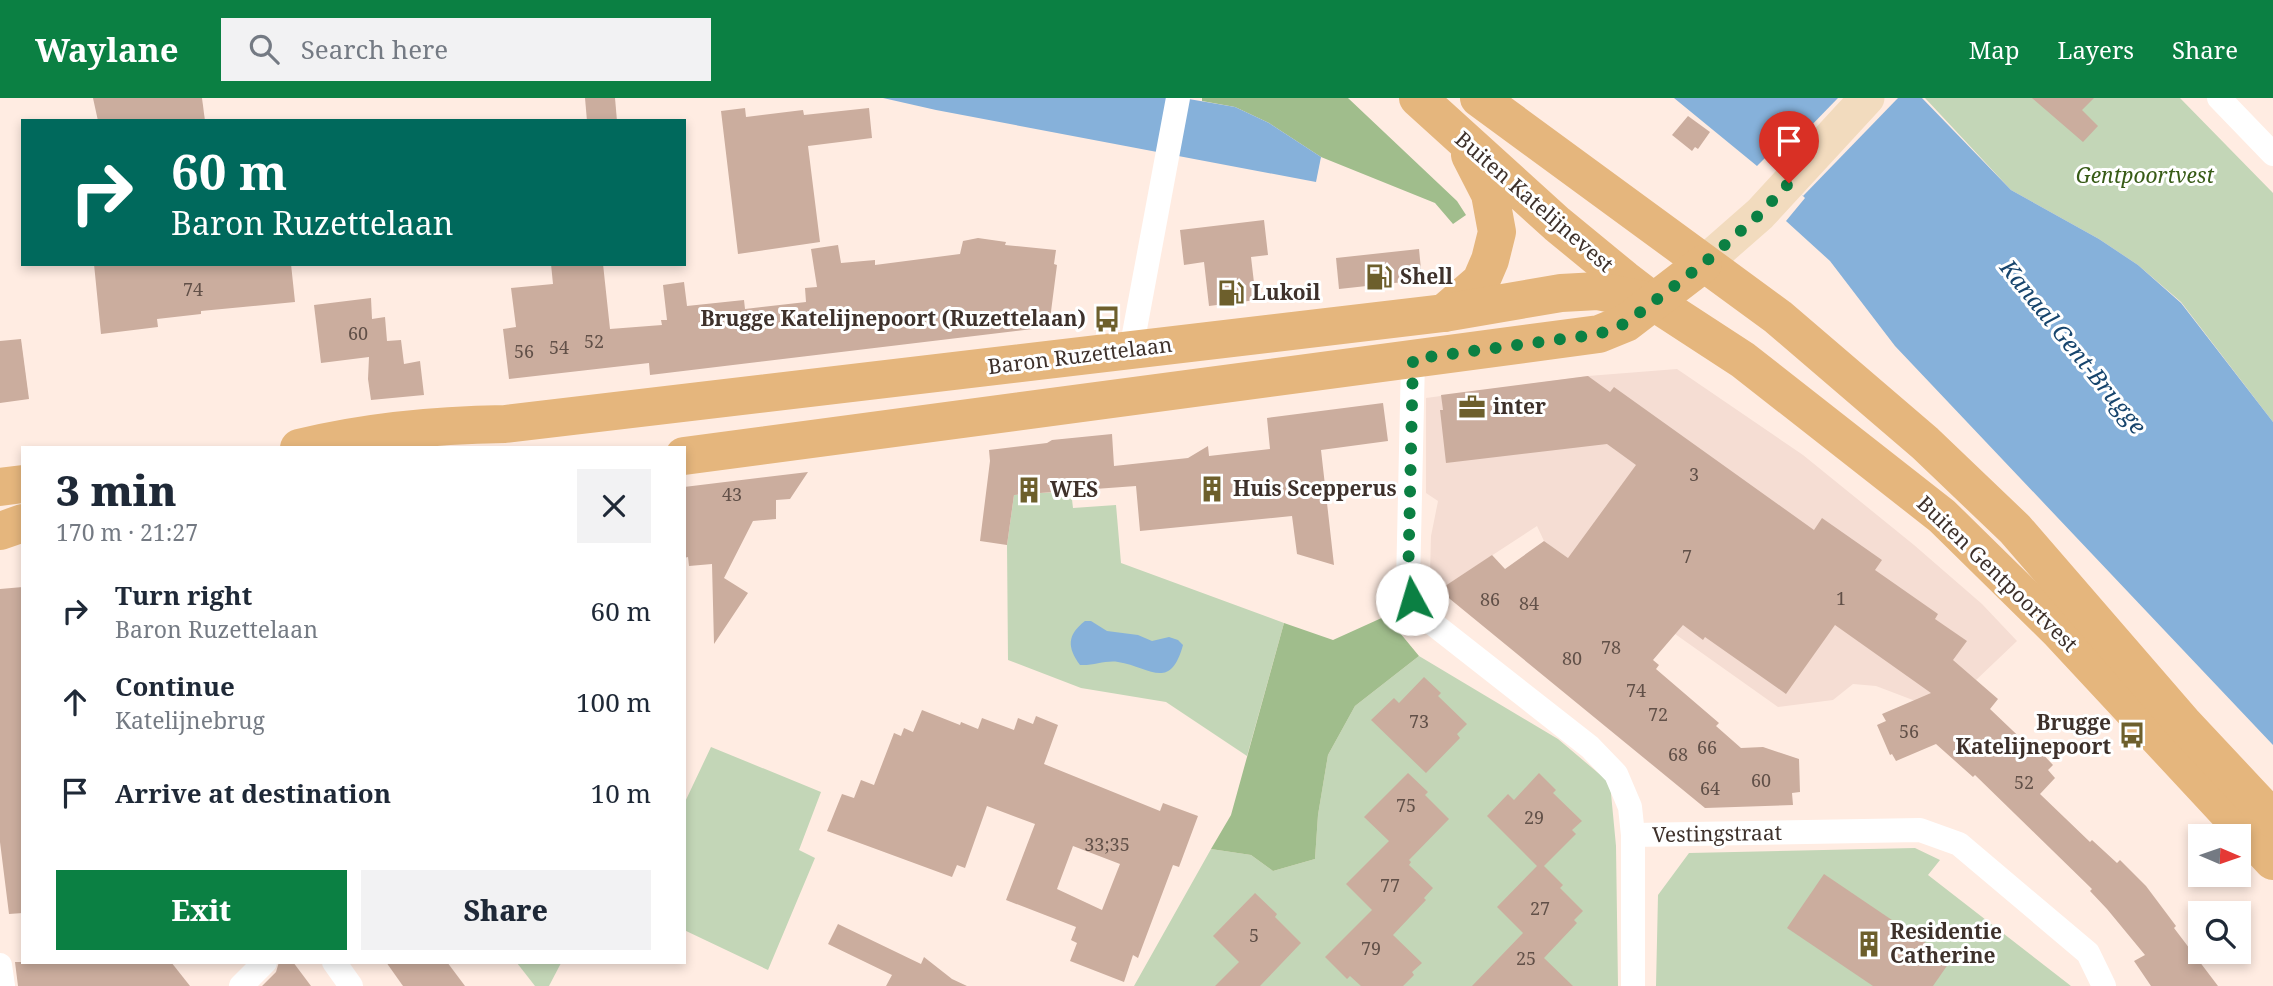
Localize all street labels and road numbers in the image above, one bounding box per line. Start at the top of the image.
street label: Buiten Katelijnevest [1450,125,1620,278]
street label: Baron Ruzettelaan [986,330,1174,380]
street label: Buiten Gentpoortvest [1911,489,2084,657]
street label: Vestingstraat [1652,818,1782,848]

